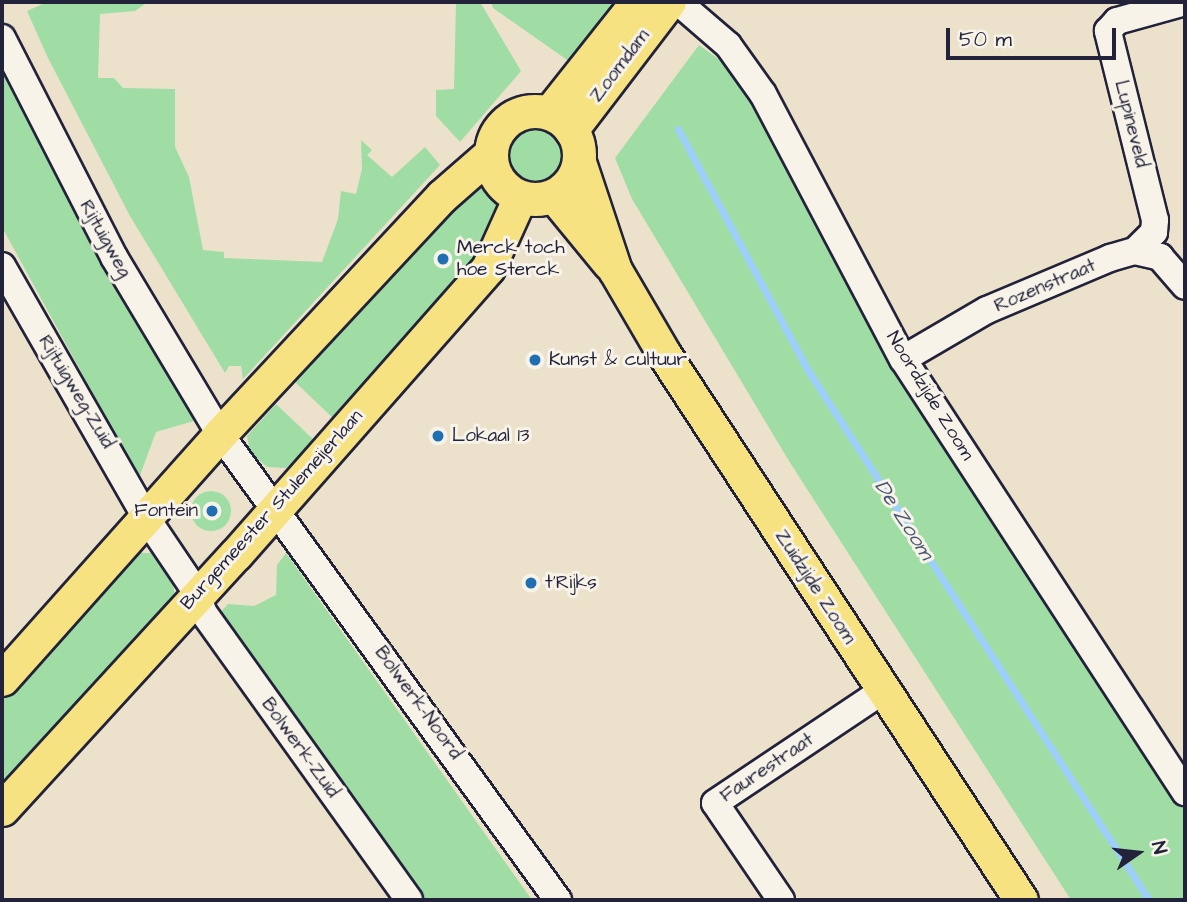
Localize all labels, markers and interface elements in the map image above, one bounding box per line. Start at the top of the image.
scale bar [949,14,1119,58]
street label: Zoomdam [585,25,655,107]
text: 50 m [959,25,1012,54]
street label: Lupineveld [1109,78,1153,170]
street label: Rijtuigweg [74,196,136,282]
place label: Merck toch hoe Sterck [457,237,565,281]
marker: Merck toch hoe Sterck [435,251,451,267]
street label: Rozenstraat [991,254,1099,318]
street label: Noordzijde Zoom [881,327,979,465]
street label: Rijtuigweg-Zuid [33,331,119,453]
place label: Kunst & cultuur [549,349,687,371]
marker: Kunst & cultuur [527,352,543,368]
street label: Burgemeester Stulemeijerlaan [176,405,368,615]
place label: Lokaal 13 [452,425,530,447]
marker: Lokaal 13 [430,428,446,444]
water label: De Zoom [869,475,939,565]
place label: Fontein [134,500,198,522]
marker: Fontein [204,503,220,519]
street label: Zuidzijde Zoom [770,526,860,648]
place label: t'Rijks [545,572,597,594]
marker: t'Rijks [523,575,539,591]
street label: Bolwerk-Noord [369,642,467,764]
street label: Bolwerk-Zuid [256,694,344,802]
street label: Faurestraat [716,728,818,808]
north arrow [1103,818,1173,888]
text: N [1144,839,1173,857]

